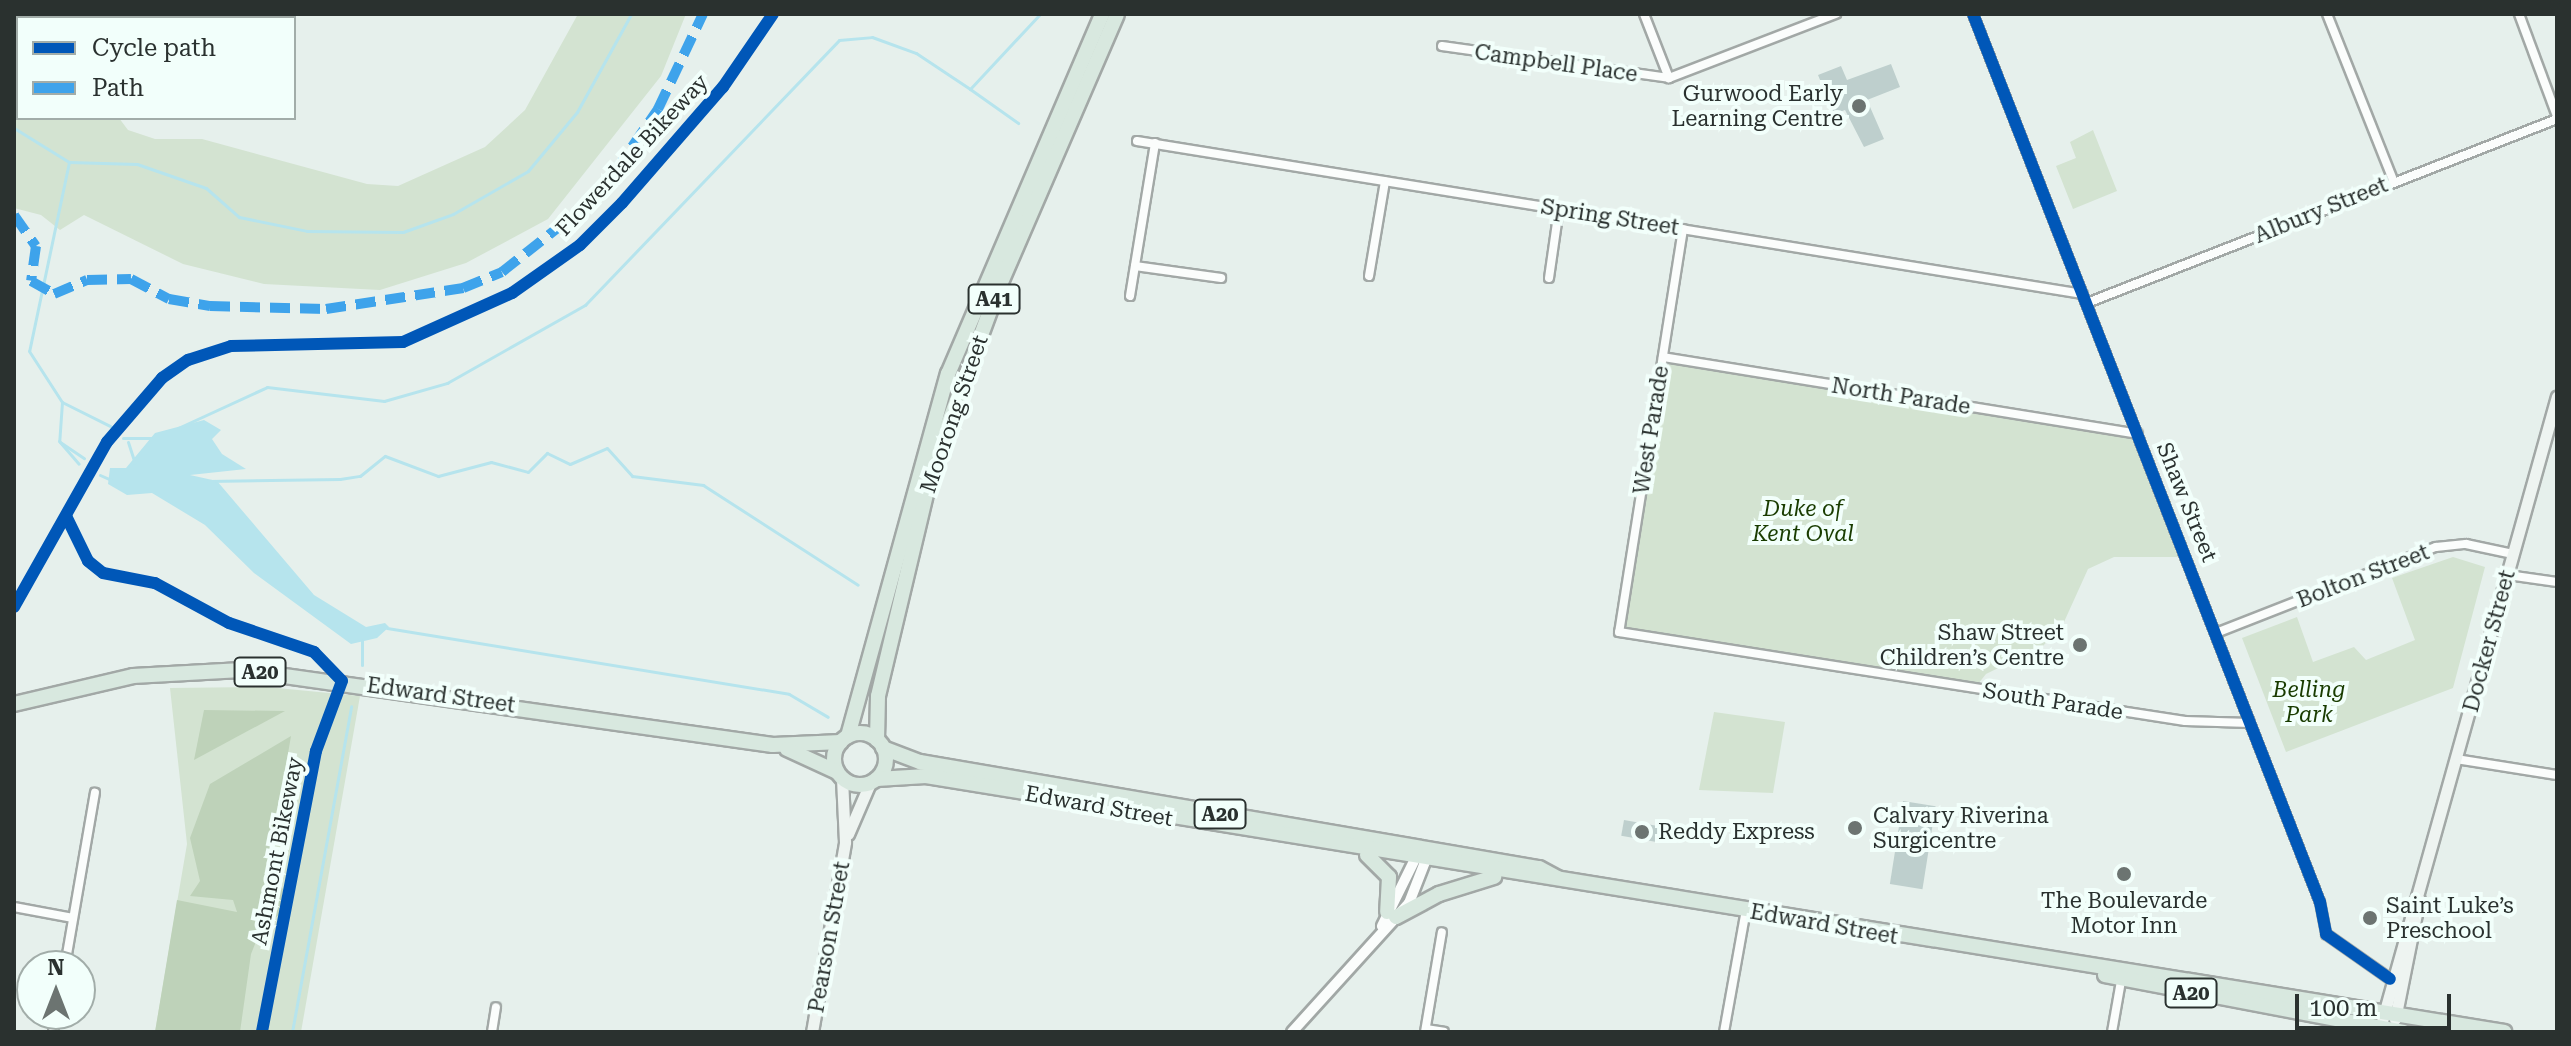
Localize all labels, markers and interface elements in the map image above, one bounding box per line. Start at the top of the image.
legend [16,16,296,120]
text: Cycle path [92,34,216,62]
street label: Campbell Place [1473,39,1639,87]
street label: Flowerdale Bikeway [550,69,714,241]
text: Path [92,74,144,102]
place label: Gurwood Early Learning Centre [1672,80,1843,132]
marker: Gurwood Early Learning Centre [1850,97,1868,115]
street label: Albury Street [2250,171,2392,249]
street label: Spring Street [1539,193,1681,241]
road number: A41 [966,283,1022,315]
street label: Moorong Street [915,331,993,497]
street label: West Parade [1628,364,1674,496]
street label: North Parade [1830,372,1972,420]
street label: Shaw Street [2151,439,2223,565]
park label: Duke of Kent Oval [1752,495,1854,546]
street label: Bolton Street [2293,539,2433,613]
street label: Docker Street [2457,567,2521,715]
place label: Shaw Street Children’s Centre [1880,619,2064,670]
marker: Shaw Street Children’s Centre [2071,636,2089,654]
road number: A20 [232,656,288,688]
street label: Edward Street [365,672,517,718]
park label: Belling Park [2273,676,2345,728]
street label: South Parade [1981,677,2125,725]
street label: Ashmont Bikeway [246,755,308,947]
street label: Edward Street [1023,780,1175,832]
road number: A20 [1192,798,1248,830]
place label: Calvary Riverina Surgicentre [1873,802,2049,854]
marker: Calvary Riverina Surgicentre [1844,817,1866,839]
place label: Reddy Express [1658,819,1815,845]
marker: Reddy Express [1633,823,1651,841]
street label: Pearson Street [803,859,855,1015]
marker: The Boulevarde Motor Inn [2115,865,2133,883]
place label: The Boulevarde Motor Inn [2041,887,2207,938]
place label: Saint Luke’s Preschool [2386,892,2514,944]
street label: Edward Street [1748,898,1900,950]
marker: Saint Luke’s Preschool [2361,909,2379,927]
north arrow [16,950,96,1030]
text: N [48,955,64,980]
road number: A20 [2163,977,2219,1009]
scale bar [2299,978,2455,1028]
text: 100 m [2309,994,2377,1022]

